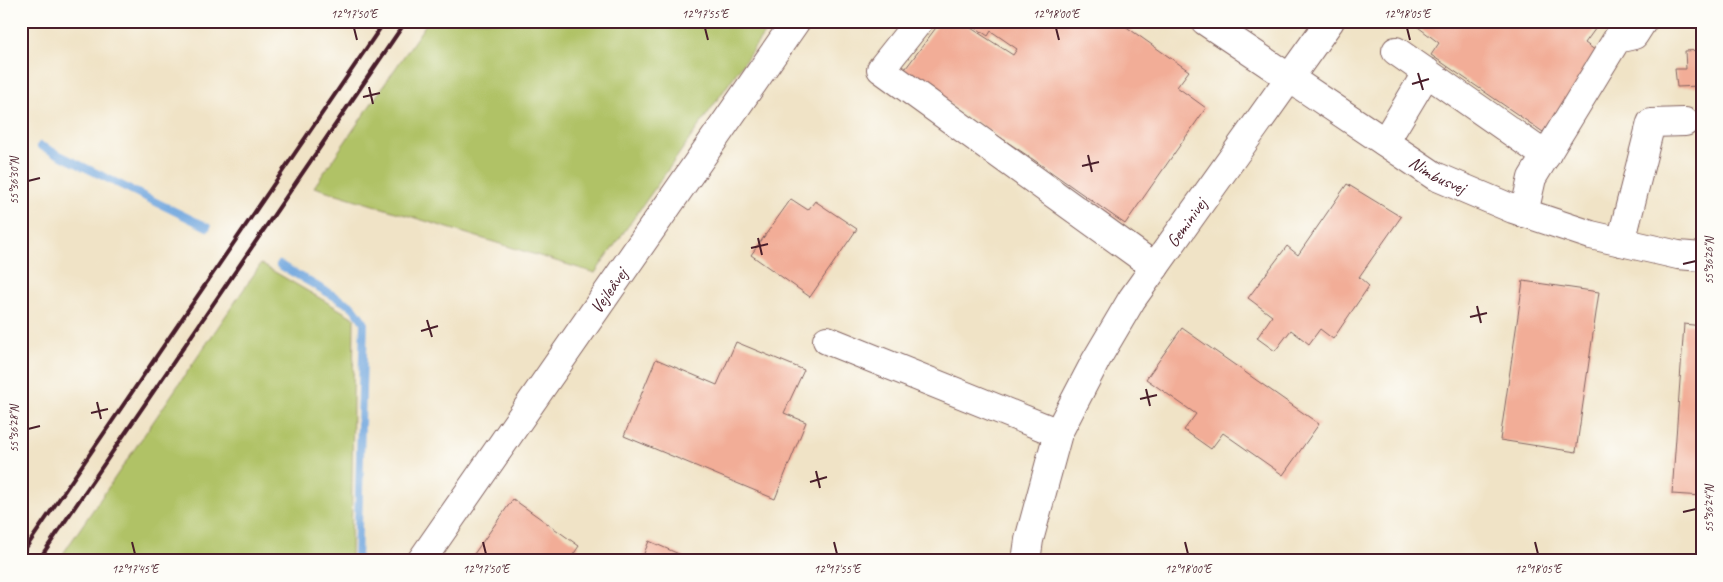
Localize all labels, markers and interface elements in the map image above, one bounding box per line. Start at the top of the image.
text: 12°17'50"E [331,6,379,22]
text: 12°17'55"E [682,6,730,22]
text: 12°18'00"E [1033,6,1081,22]
text: 12°18'05"E [1384,6,1432,22]
street label: Nimbusvej [1405,151,1471,200]
text: 55°36'30"N [6,156,22,205]
street label: Geminivej [1161,192,1213,251]
text: 55°36'26"N [1701,236,1717,285]
street label: Vejleåvej [585,262,633,318]
text: 55°36'28"N [6,404,22,453]
text: 55°36'24"N [1701,484,1717,533]
text: 12°17'45"E [112,561,160,577]
text: 12°17'50"E [463,561,511,577]
text: 12°17'55"E [814,561,862,577]
text: 12°18'00"E [1165,561,1213,577]
text: 12°18'05"E [1515,561,1563,577]

